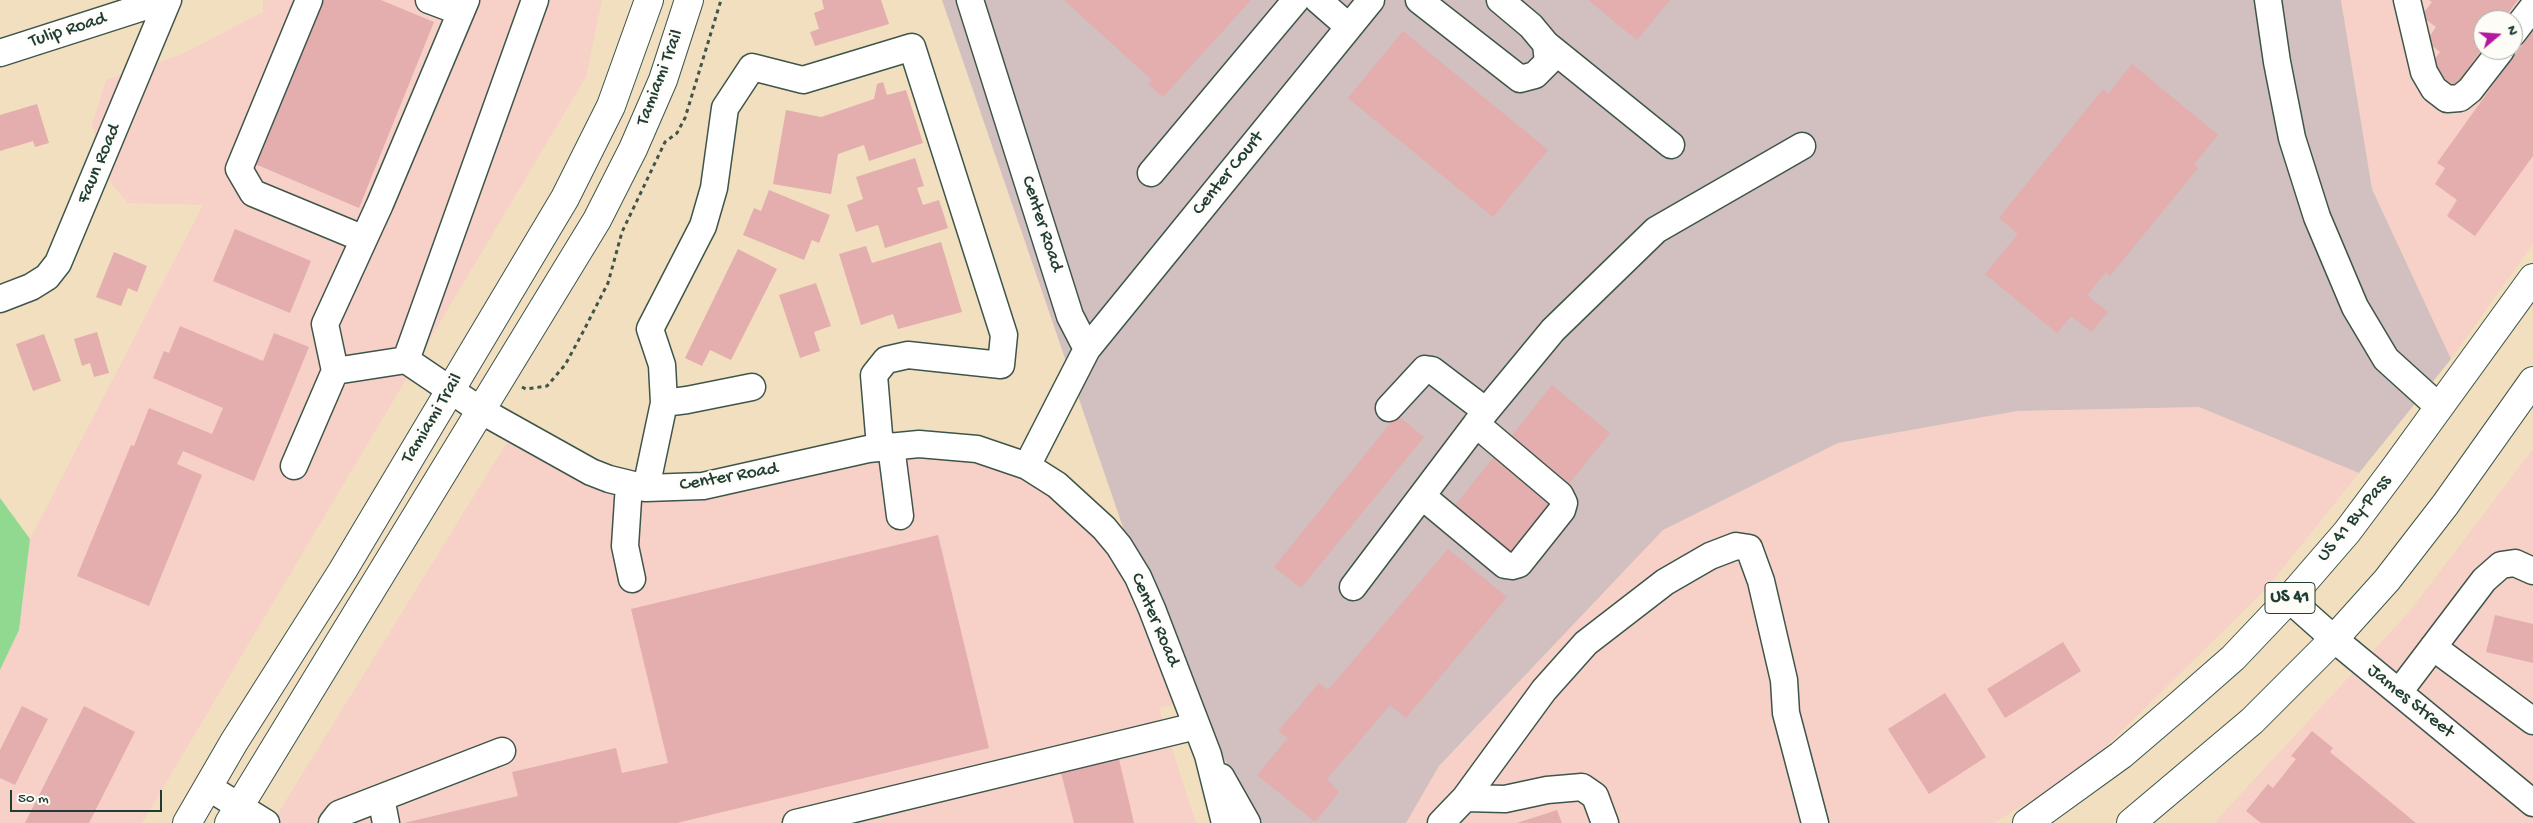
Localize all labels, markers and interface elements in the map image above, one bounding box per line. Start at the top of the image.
street label: Tulip Road [26,8,110,54]
north arrow [2473,10,2523,60]
text: N [2502,24,2521,37]
street label: Tamiami Trail [632,27,690,129]
street label: Faun Road [73,121,127,207]
street label: Center Court [1188,127,1270,221]
street label: Center Road [1015,173,1067,275]
street label: Tamiami Trail [397,370,469,468]
street label: Center Road [678,458,780,498]
street label: US 41 By-Pass [2313,471,2397,567]
street label: Center Road [1124,570,1184,670]
road number: US 41 [2265,582,2315,614]
street label: James Street [2362,660,2458,744]
scale bar [12,780,165,812]
text: 50 m [18,790,49,808]

